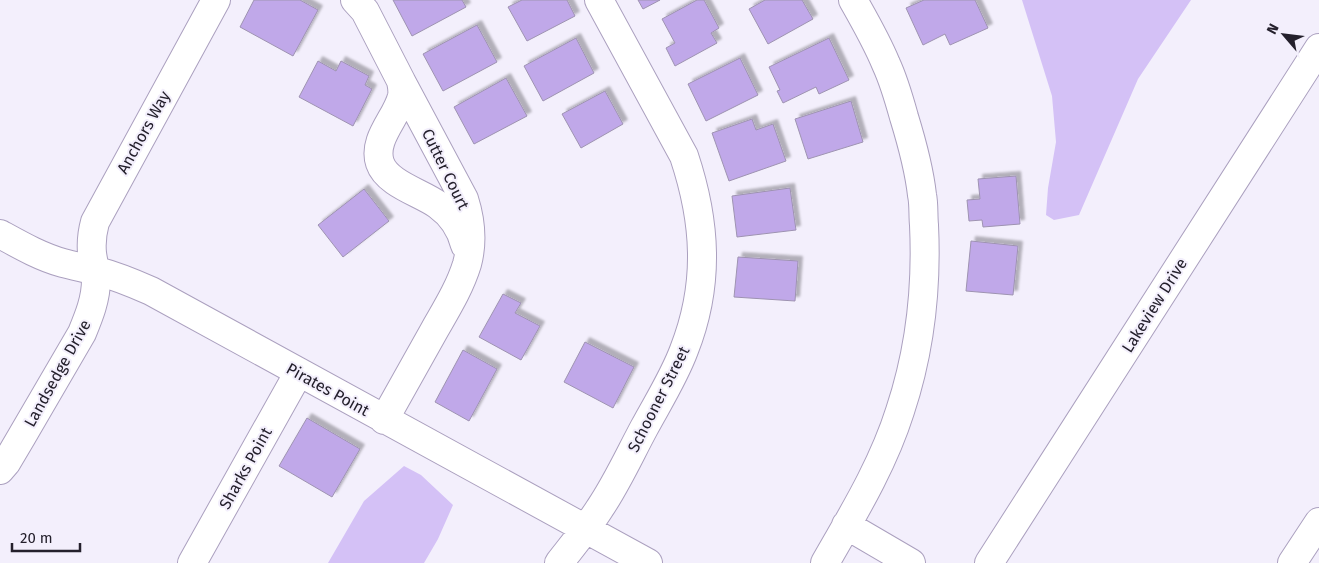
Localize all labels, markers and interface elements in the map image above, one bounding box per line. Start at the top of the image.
north arrow [1259,10,1309,60]
text: N [1263,21,1283,37]
street label: Anchors Way [113,87,174,177]
street label: Cutter Court [418,126,473,213]
street label: Lakeview Drive [1118,255,1191,356]
street label: Landsedge Drive [20,316,95,430]
street label: Schooner Street [624,343,693,455]
street label: Pirates Point [283,359,373,420]
street label: Sharks Point [215,424,276,512]
scale bar [12,520,80,552]
text: 20 m [20,529,53,547]

